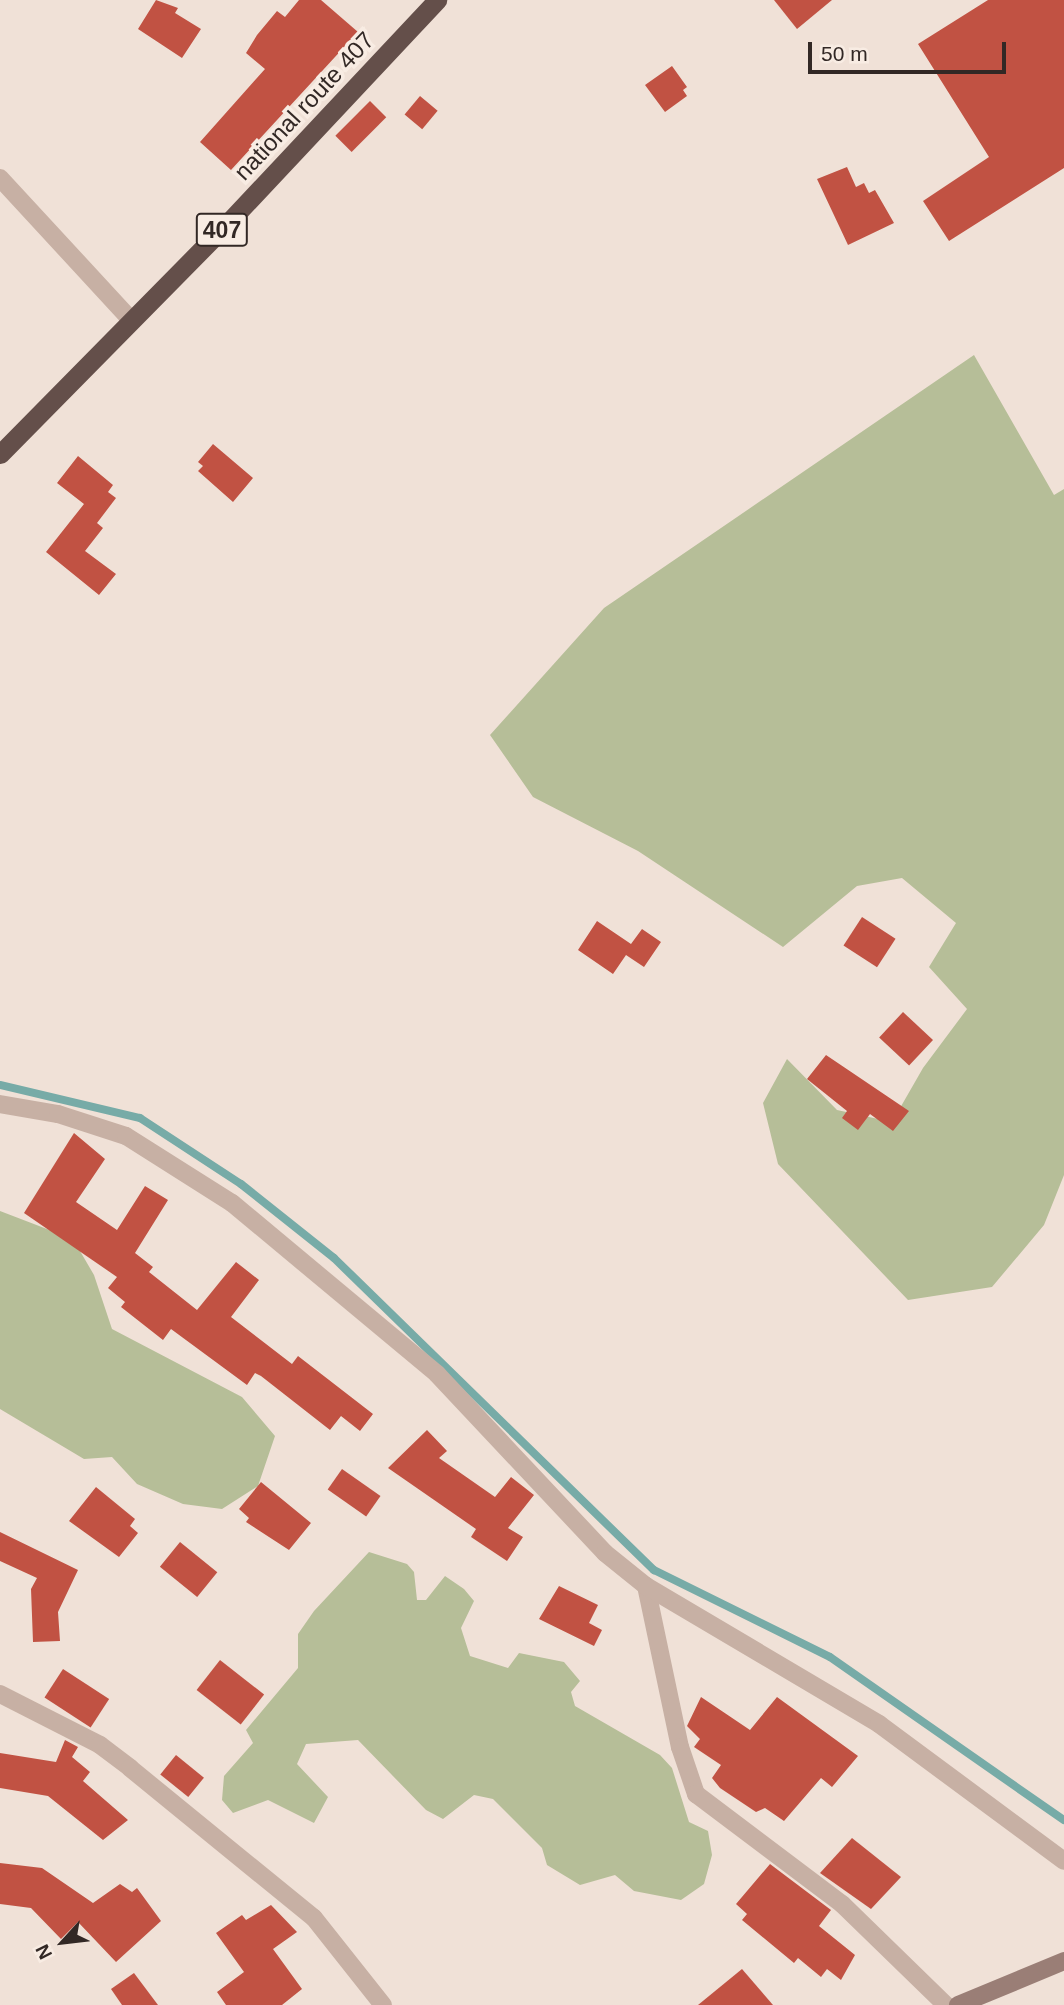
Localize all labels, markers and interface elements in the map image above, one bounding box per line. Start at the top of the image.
street label: national route 407 [228,26,380,186]
scale bar [812,28,1010,72]
text: 50 m [821,42,868,65]
road number: 407 [196,210,248,249]
north arrow [28,1907,98,1977]
text: N [31,1941,56,1963]

